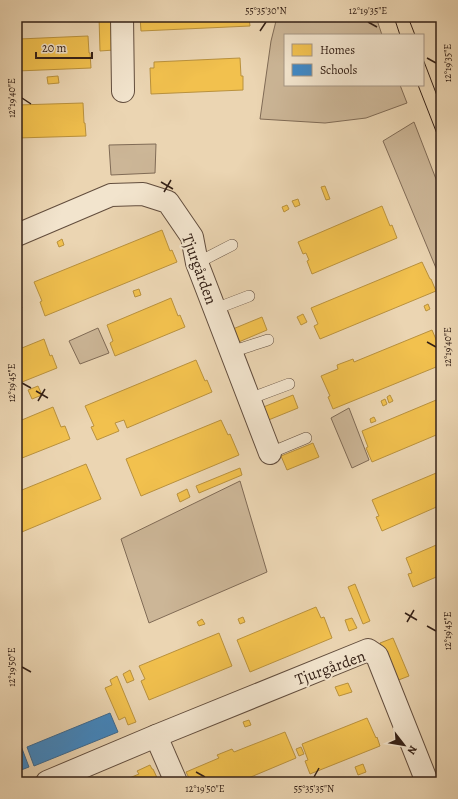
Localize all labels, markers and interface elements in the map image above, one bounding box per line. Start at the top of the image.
text: 55°35'30"N [245,4,287,17]
text: 12°19'35"E [349,4,387,17]
scale bar [36,34,92,60]
legend [284,34,424,86]
text: 20 m [42,40,66,56]
text: Homes [320,42,355,58]
text: 12°19'35"E [441,44,454,82]
text: Schools [320,62,357,78]
text: 12°19'40"E [5,78,18,118]
street label: Tjurgården [176,231,222,308]
text: 12°19'40"E [441,327,454,367]
text: 12°19'45"E [5,364,18,402]
text: 12°19'45"E [441,612,454,650]
street label: Tjurgården [292,645,369,691]
text: 12°19'50"E [5,647,18,687]
north arrow [384,725,424,765]
text: N [404,743,421,757]
text: 12°19'50"E [185,782,225,795]
text: 55°35'35"N [294,782,334,795]

